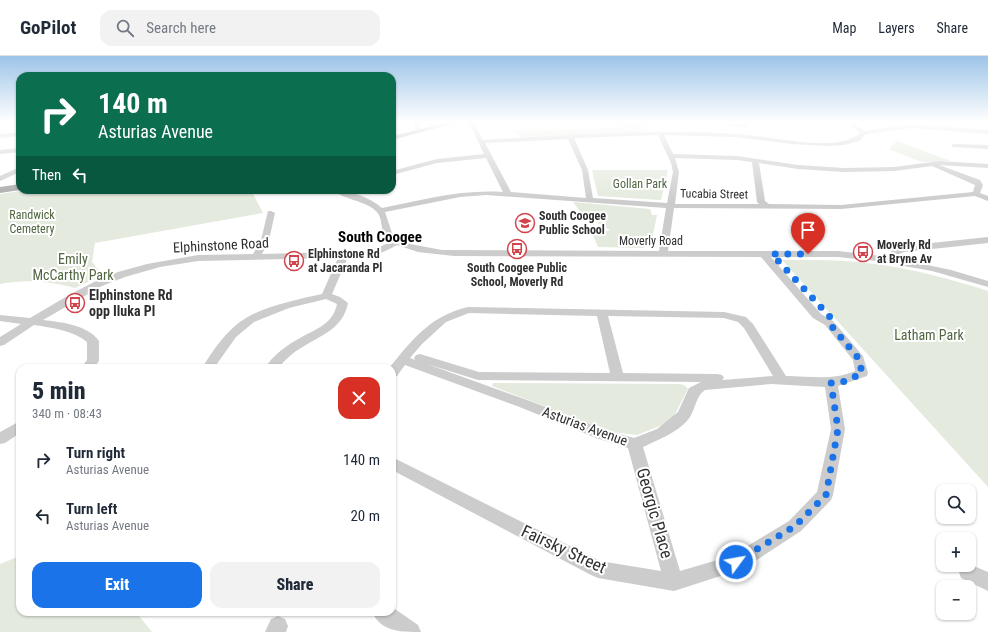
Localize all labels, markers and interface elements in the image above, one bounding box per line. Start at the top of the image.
search box [100,10,380,46]
text: GoPilot [20,16,76,39]
icon: search [114,17,136,39]
text: Search here [146,19,216,37]
text: Map [832,20,856,36]
text: Layers [878,20,915,36]
text: Share [937,20,968,36]
text: 140 m [98,87,168,120]
icon: right [32,88,84,140]
text: Asturias Avenue [98,121,213,142]
icon: left [69,164,91,186]
text: Then [32,166,61,184]
park label: Gollan Park [613,177,668,191]
street label: Tucabia Street [680,186,749,202]
park label: Randwick Cemetery [9,208,55,236]
place label: South Coogee Public School [539,209,606,237]
school or university icon: South Coogee Public School [514,212,536,234]
pin [791,213,825,254]
icon: arrive [797,219,819,241]
district label: South Coogee [338,228,422,246]
street label: Moverly Road [619,234,683,248]
street label: Elphinstone Road [173,235,269,255]
bus stop icon: South Coogee Public School, Moverly Rd [506,238,528,260]
place label: Moverly Rd at Bryne Av [877,238,933,266]
bus stop icon: Moverly Rd at Bryne Av [852,241,874,263]
place label: Elphinstone Rd at Jacaranda Pl [308,247,382,275]
bus stop icon: Elphinstone Rd at Jacaranda Pl [283,250,305,272]
park label: Emily McCarthy Park [32,251,114,283]
place label: South Coogee Public School, Moverly Rd [467,261,567,289]
place label: Elphinstone Rd opp Iluka Pl [89,287,173,319]
bus stop icon: Elphinstone Rd opp Iluka Pl [64,292,86,314]
park label: Latham Park [894,327,965,343]
text: 5 min [32,377,86,405]
button: close [338,377,380,419]
street label: Asturias Avenue [540,403,630,449]
text: 340 m · 08:43 [32,406,102,421]
text: Turn right [66,444,125,462]
icon: right [32,449,54,471]
text: 140 m [343,451,380,469]
text: Asturias Avenue [66,462,149,477]
street label: Georgic Place [633,466,677,560]
map controls [936,484,976,620]
button: search [936,484,976,524]
text: Turn left [66,500,117,518]
icon: left [32,505,54,527]
text: 20 m [350,507,380,525]
text: Asturias Avenue [66,518,149,533]
street label: Fairsky Street [518,521,610,577]
button: + [936,532,976,572]
position arrow [715,541,757,583]
button: Exit [32,562,202,608]
button: Share [210,562,380,608]
button: − [936,580,976,620]

